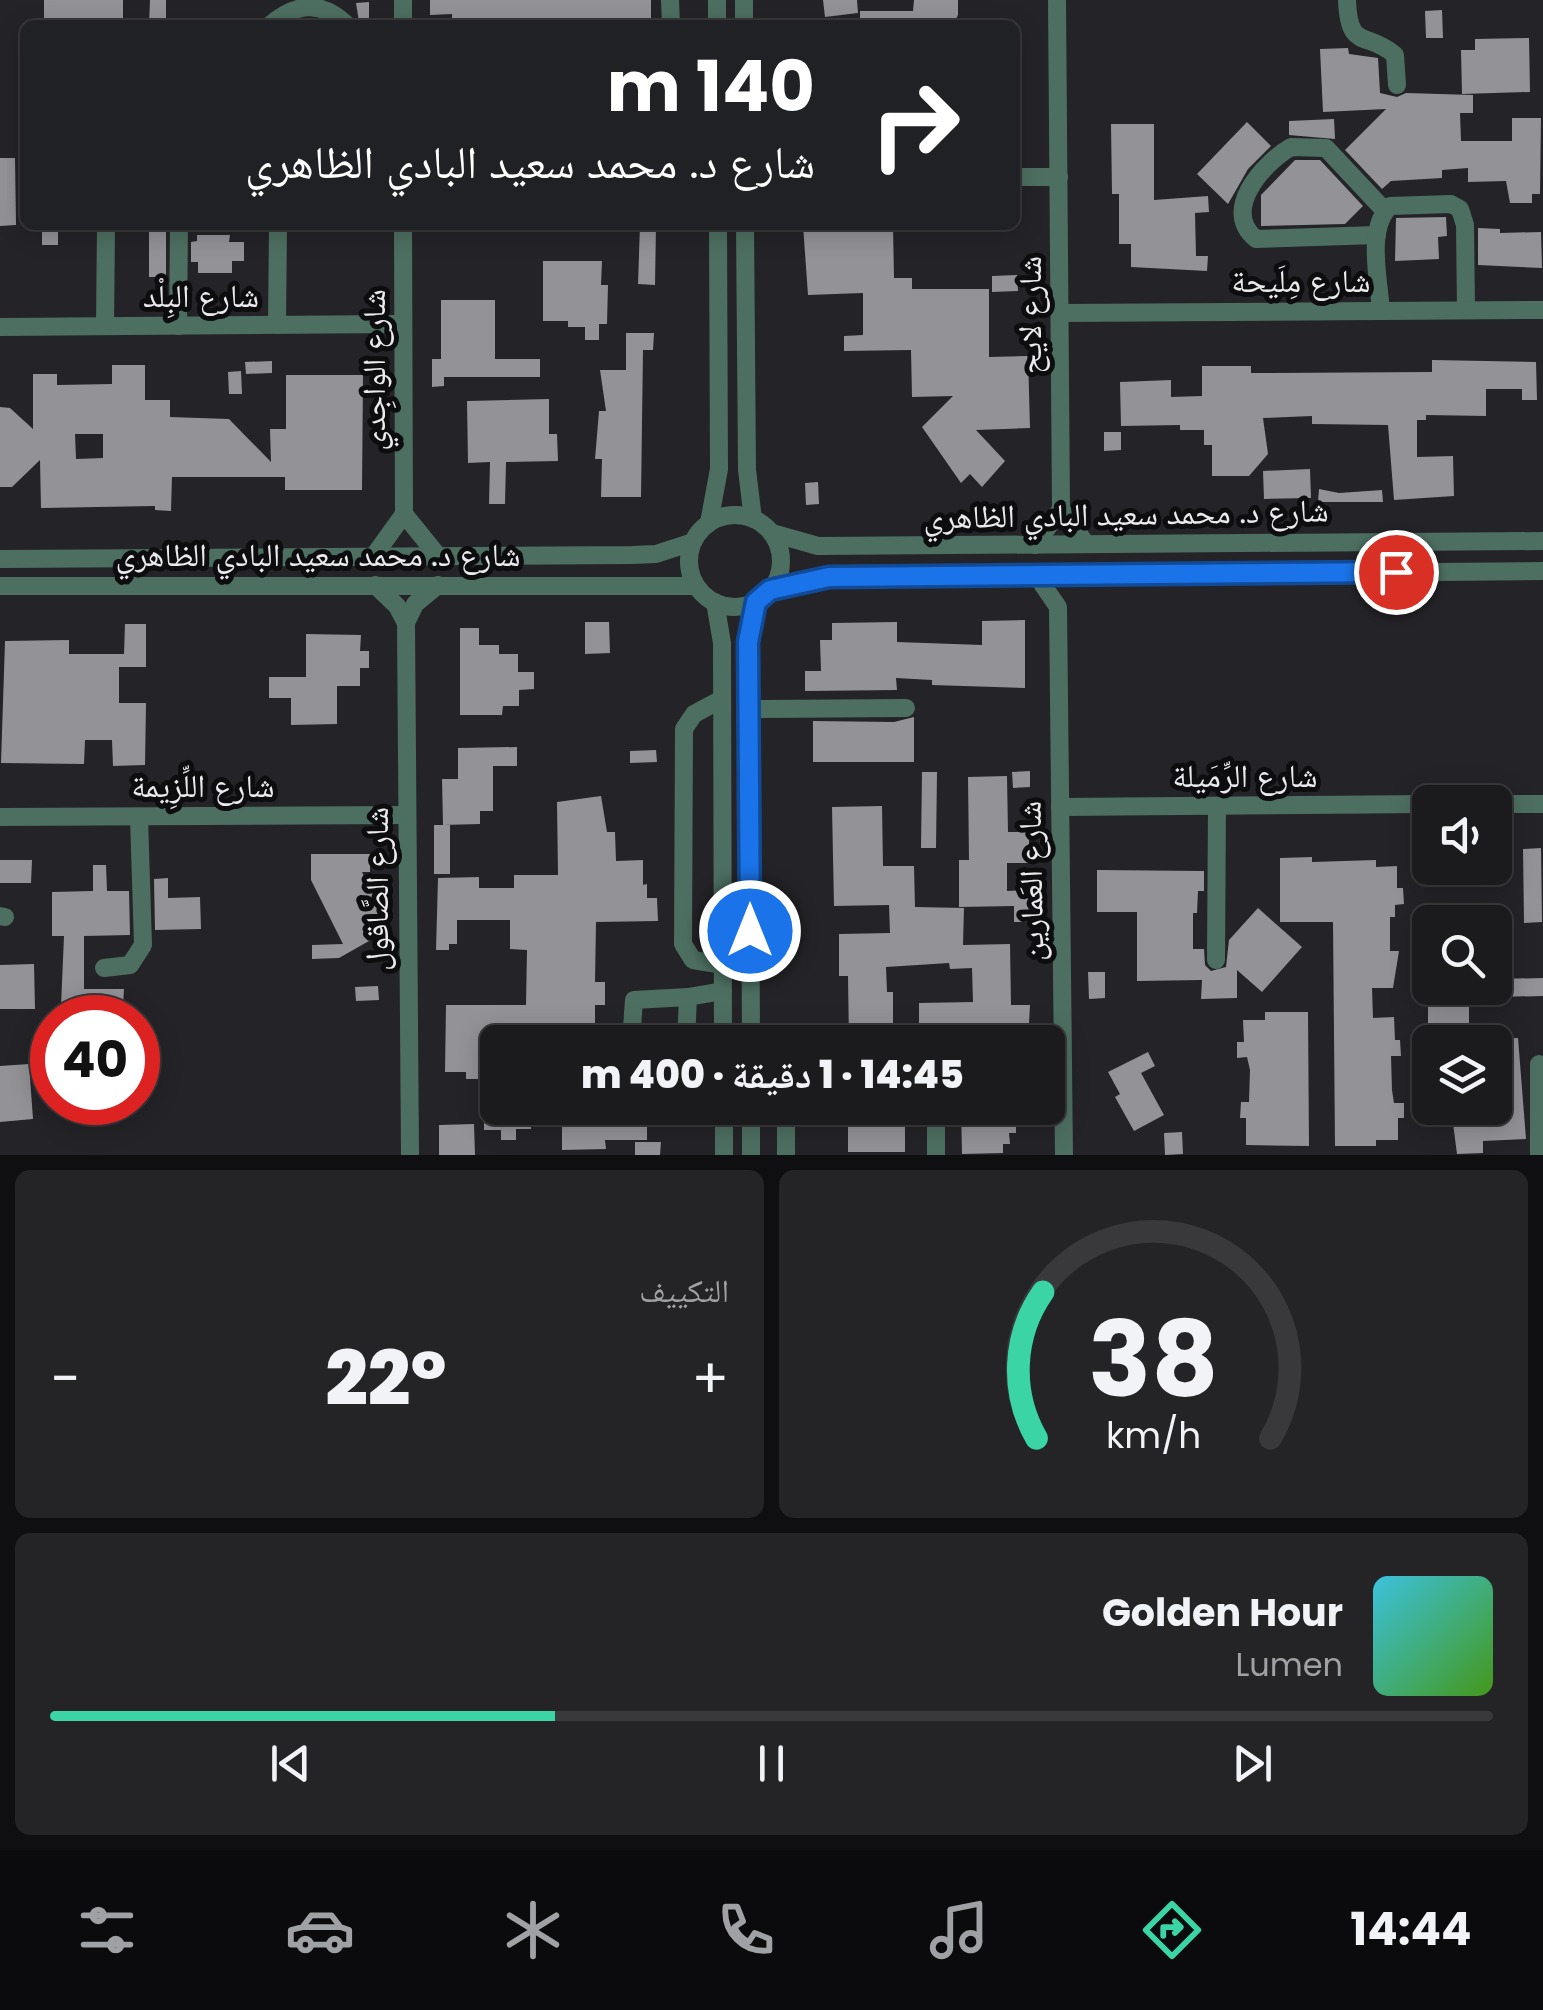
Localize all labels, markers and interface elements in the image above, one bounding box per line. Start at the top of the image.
text: 140 m [607,37,815,136]
icon: right [850,60,980,190]
text: شارع د. محمد سعيد البادي الظاهري [245,131,815,194]
street label: شارع لايح [1007,256,1052,374]
street label: شارع مِلَيحة [1231,258,1371,303]
street label: شارع البِلْد [143,273,259,319]
street label: شارع الواجِدي [351,289,399,451]
street label: شارع د. محمد سعيد البادي الظاهري [923,487,1329,543]
pin [1354,530,1439,615]
street label: شارع د. محمد سعيد البادي الظاهري [115,532,521,580]
icon: arrive [1369,545,1424,600]
street label: شارع الرِّمَيلة [1172,753,1318,798]
street label: شارع اللِّزِيمة [131,763,275,810]
map controls [1412,785,1512,1125]
button: sound [1412,785,1512,885]
street label: شارع العَمارين [1007,800,1054,962]
street label: شارع الصَّاقول [354,807,399,971]
position arrow [698,879,802,983]
button: search [1412,905,1512,1005]
speed limit sign: 40 [30,995,160,1125]
button: layers [1412,1025,1512,1125]
text: 14:45 · 1 دقيقة · 400 m [581,1048,964,1101]
text: التكييف [639,1268,729,1313]
text: 38 [1088,1287,1219,1432]
text: 22° [325,1326,447,1431]
text: − [50,1340,80,1417]
text: + [691,1340,729,1417]
text: km/h [1106,1410,1201,1461]
text: Golden Hour [1102,1586,1343,1639]
text: Lumen [1235,1642,1343,1687]
icon: previous [263,1736,318,1791]
icon: pause [744,1736,799,1791]
icon: next [1225,1736,1280,1791]
icon: filters [72,1895,142,1965]
icon: car [285,1895,355,1965]
icon: climate [498,1895,568,1965]
icon: phone [711,1895,781,1965]
icon: music [924,1895,994,1965]
icon: directions [1137,1895,1207,1965]
text: 14:44 [1350,1898,1471,1961]

